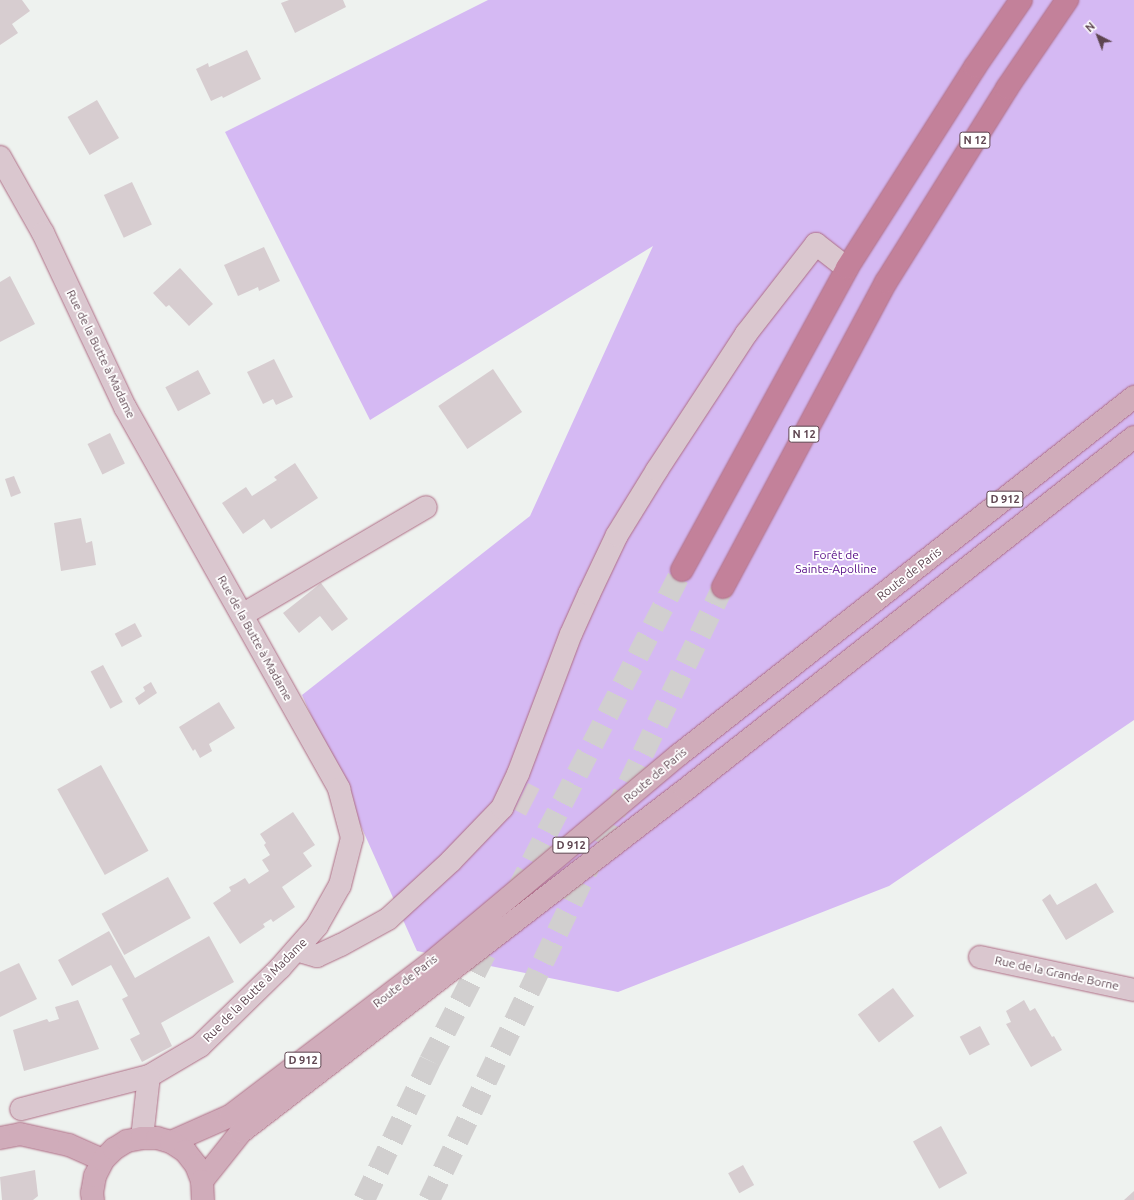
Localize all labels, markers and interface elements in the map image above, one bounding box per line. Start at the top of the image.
north arrow [1078,16,1118,56]
text: N [1083,20,1097,34]
road number: N 12 [959,131,991,149]
street label: Rue de la Butte à Madame [64,287,138,421]
road number: N 12 [788,425,820,443]
road number: D 912 [986,490,1024,508]
street label: Route de Paris [874,544,944,604]
park label: Forêt de Sainte-Apolline [795,548,877,576]
street label: Rue de la Butte à Madame [214,573,296,703]
street label: Route de Paris [621,745,689,805]
road number: D 912 [552,836,590,854]
street label: Rue de la Butte à Madame [200,935,310,1045]
street label: Route de Paris [370,951,440,1011]
street label: Rue de la Grande Borne [994,953,1120,993]
road number: D 912 [284,1051,322,1069]

